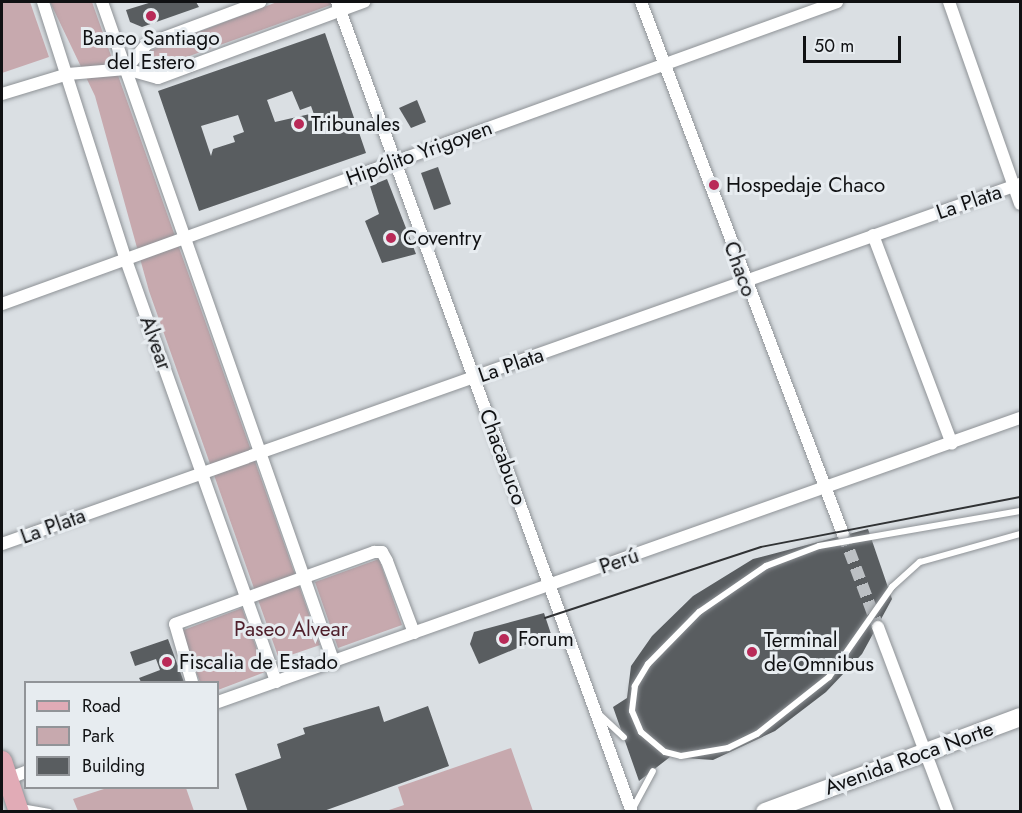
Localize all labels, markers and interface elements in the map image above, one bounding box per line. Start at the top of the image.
marker: Banco Santiago del Estero [144,9,158,23]
scale bar [806,24,904,62]
place label: Banco Santiago del Estero [82,25,220,75]
text: 50 m [814,33,854,59]
place label: Tribunales [311,111,400,137]
street label: Hipólito Yrigoyen [342,115,496,191]
marker: Tribunales [292,117,306,131]
place label: Hospedaje Chaco [726,172,885,198]
marker: Hospedaje Chaco [707,178,721,192]
street label: La Plata [933,179,1005,225]
place label: Coventry [403,225,481,251]
marker: Coventry [384,231,398,245]
street label: Chaco [718,238,762,300]
street label: Alvear [135,313,177,373]
street label: La Plata [475,342,547,388]
street label: Chacabuco [474,406,532,508]
street label: La Plata [17,503,89,549]
street label: Perú [596,543,642,579]
park label: Paseo Alvear [234,616,348,642]
place label: Forum [518,626,574,652]
place label: Terminal de Omnibus [764,627,874,677]
marker: Forum [495,630,513,648]
marker: Terminal de Omnibus [745,645,759,659]
place label: Fiscalia de Estado [179,649,338,675]
marker: Fiscalia de Estado [160,655,174,669]
legend [24,681,219,789]
text: Road [82,693,121,719]
street label: Avenida Roca Norte [821,716,997,800]
text: Park [82,723,114,749]
text: Building [82,753,145,779]

